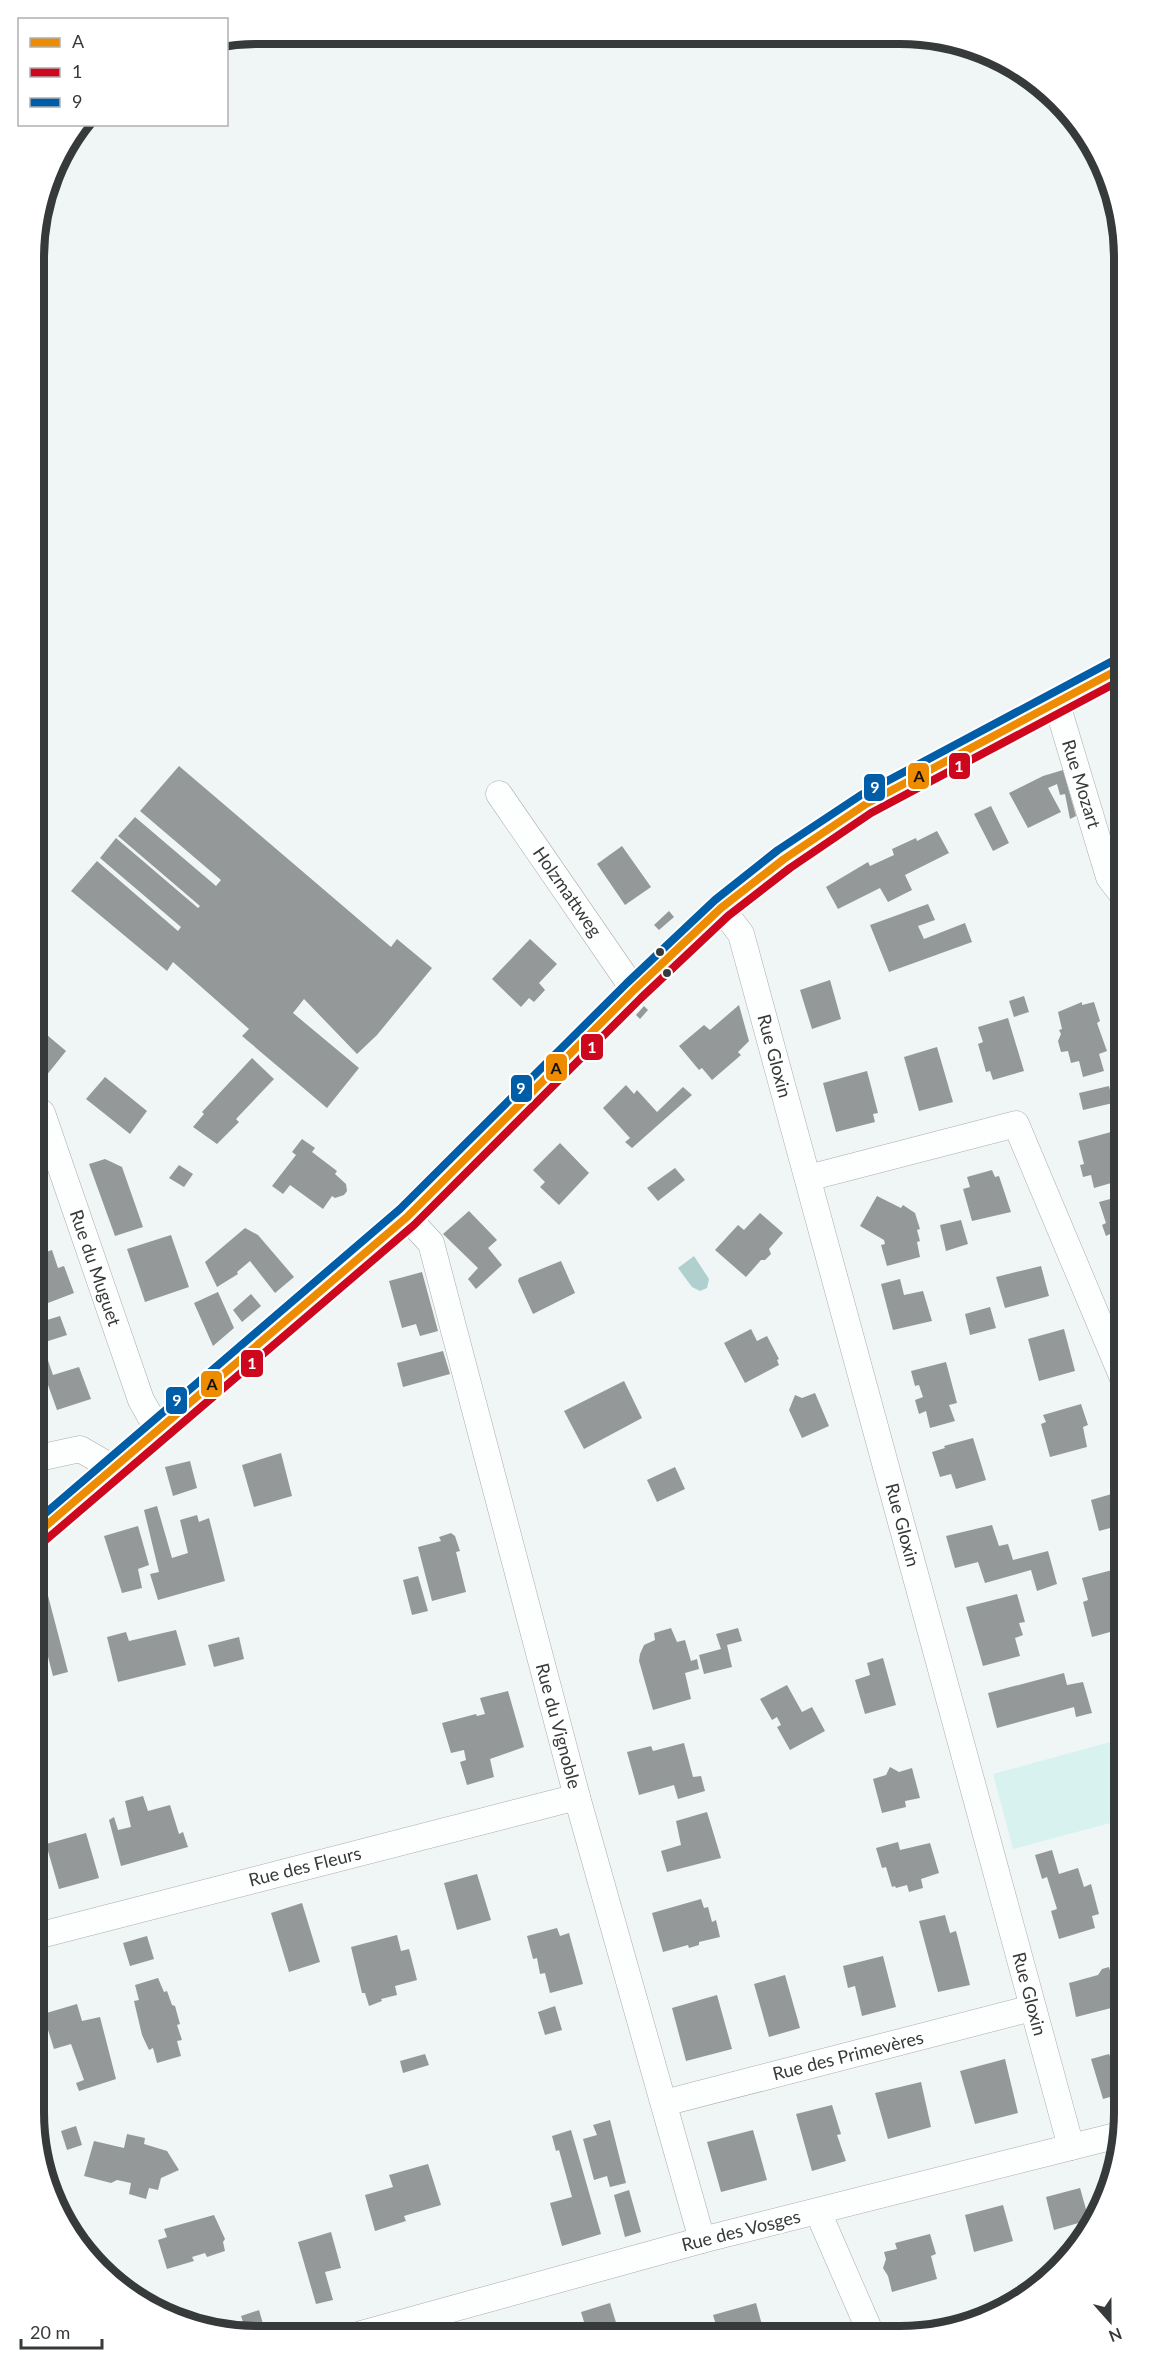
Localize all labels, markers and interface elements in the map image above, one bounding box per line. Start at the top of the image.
legend [18,18,228,126]
text: A [72,30,85,52]
text: 1 [72,60,82,82]
text: 9 [72,90,82,112]
street label: Rue Mozart [1058,737,1106,831]
line badge: 1 [948,752,971,780]
text: 1 [954,756,964,775]
line badge: A [907,762,930,790]
text: A [912,766,925,785]
line badge: 9 [863,773,886,802]
text: 9 [870,777,880,796]
street label: Holzmattweg [529,842,607,941]
unlabelled marker [654,946,666,958]
unlabelled marker [661,967,673,979]
street label: Rue Gloxin [753,1012,797,1100]
line badge: 1 [580,1033,604,1061]
text: 1 [587,1037,597,1056]
line badge: A [545,1053,568,1082]
text: A [549,1058,562,1077]
line badge: 9 [510,1074,533,1103]
text: 9 [516,1078,526,1097]
street label: Rue du Muguet [66,1207,126,1329]
line badge: 1 [240,1349,264,1378]
text: 1 [247,1353,257,1372]
line badge: A [200,1370,223,1398]
text: A [205,1374,218,1393]
line badge: 9 [165,1386,188,1415]
text: 9 [172,1390,182,1409]
street label: Rue Gloxin [881,1481,925,1569]
street label: Rue du Vignoble [532,1661,586,1791]
street label: Rue des Fleurs [246,1841,363,1891]
street label: Rue Gloxin [1008,1950,1052,2038]
street label: Rue des Primevères [770,2026,926,2084]
street label: Rue des Vosges [679,2205,803,2255]
north arrow [1080,2291,1140,2351]
scale bar [21,2312,102,2350]
text: 20 m [30,2321,70,2343]
text: N [1106,2324,1125,2347]

